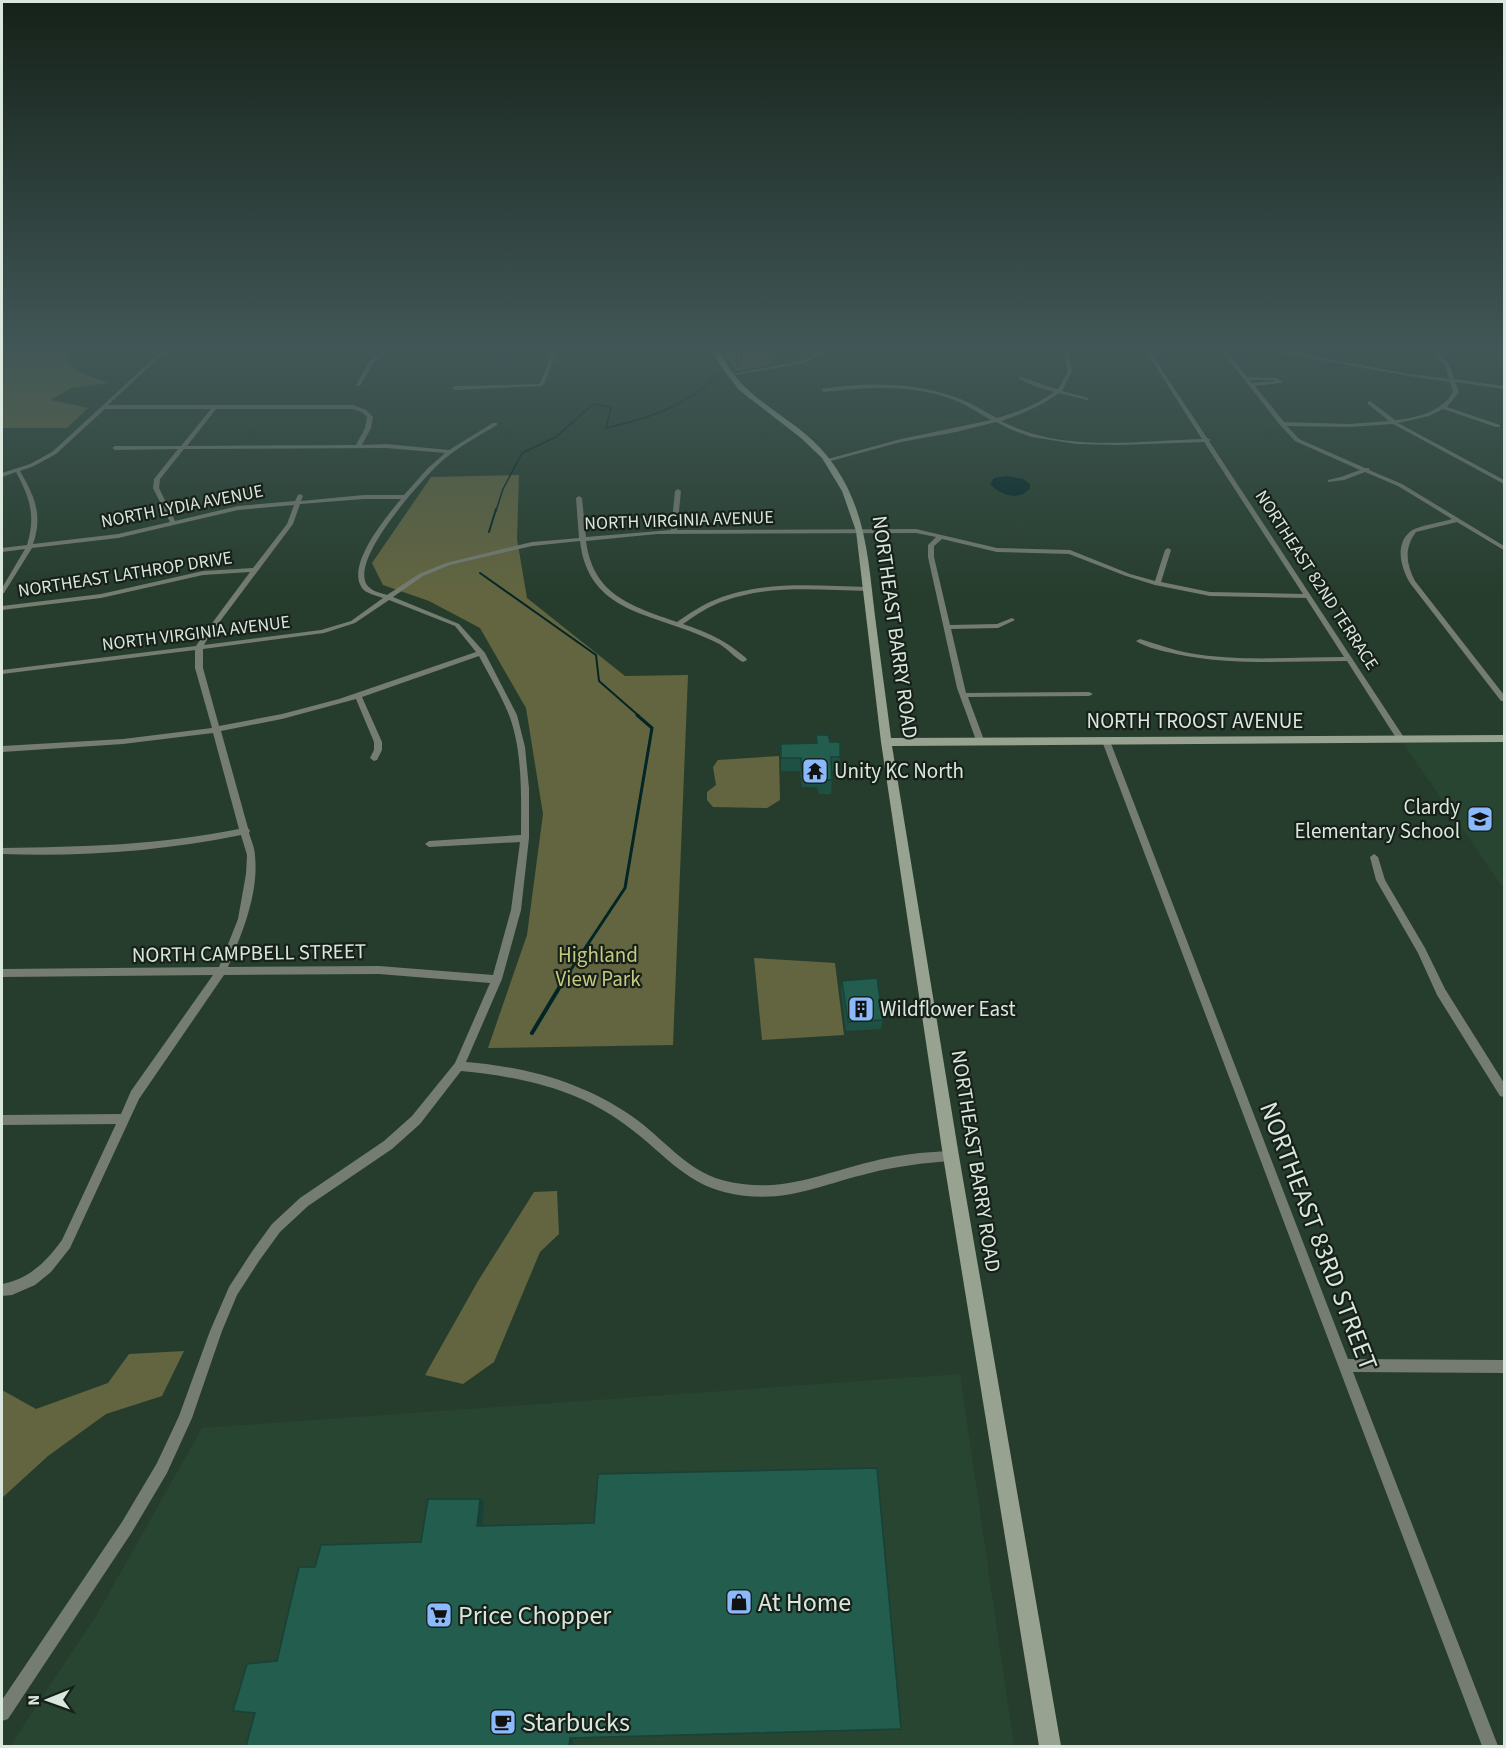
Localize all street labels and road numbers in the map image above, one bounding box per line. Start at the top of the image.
street label: NORTH LYDIA AVENUE [99,479,265,534]
street label: NORTHEAST 82ND TERRACE [1249,485,1384,675]
street label: NORTH VIRGINIA AVENUE [584,505,774,536]
street label: NORTHEAST BARRY ROAD [865,514,925,740]
street label: NORTHEAST LATHROP DRIVE [16,545,234,604]
street label: NORTH VIRGINIA AVENUE [101,610,292,657]
street label: NORTH TROOST AVENUE [1087,706,1303,736]
street label: NORTH CAMPBELL STREET [132,936,366,970]
street label: NORTHEAST BARRY ROAD [944,1048,1008,1274]
street label: NORTHEAST 83RD STREET [1250,1097,1387,1376]

